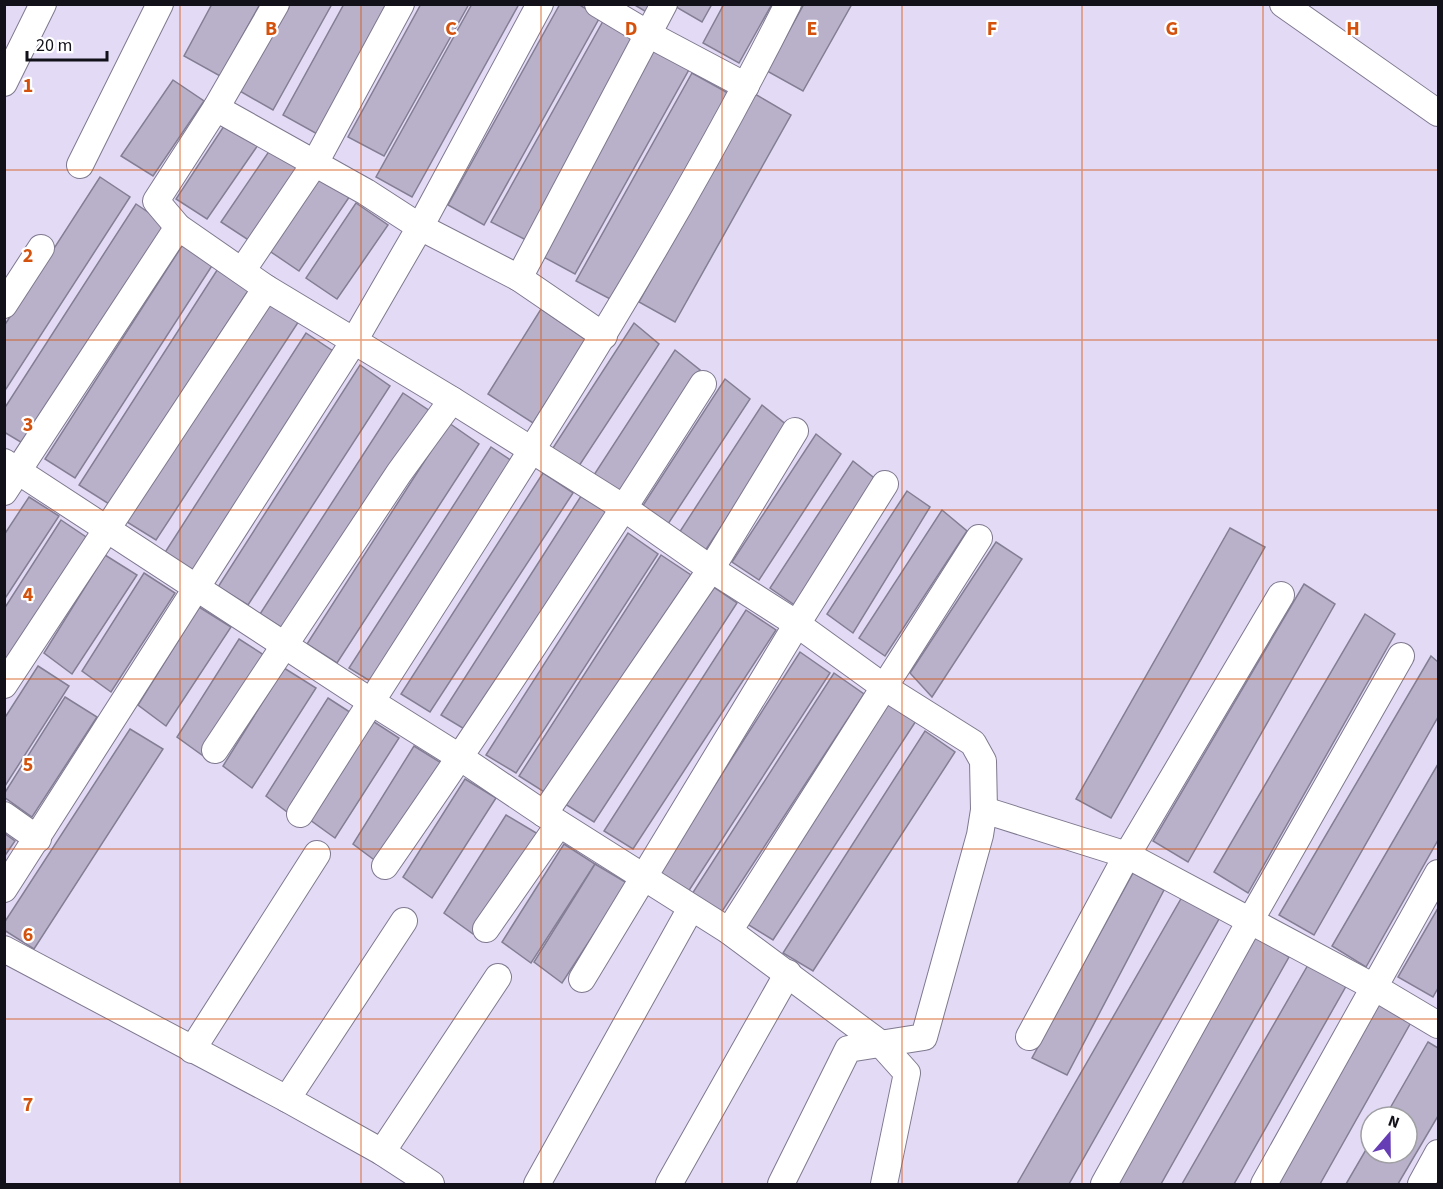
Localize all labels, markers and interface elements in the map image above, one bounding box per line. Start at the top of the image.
text: B [265,15,277,43]
text: C [445,15,457,43]
text: D [625,15,637,43]
text: E [807,15,817,43]
text: F [987,15,997,43]
text: G [1166,15,1178,43]
text: H [1346,15,1360,43]
scale bar [27,24,106,62]
text: 20 m [36,33,72,58]
text: 1 [23,72,33,100]
text: 2 [23,242,33,270]
text: 3 [23,411,33,439]
text: 4 [23,581,34,609]
text: 5 [23,751,33,779]
text: 6 [23,921,33,949]
text: 7 [23,1091,33,1119]
north arrow [1359,1105,1419,1165]
text: N [1385,1110,1403,1134]

